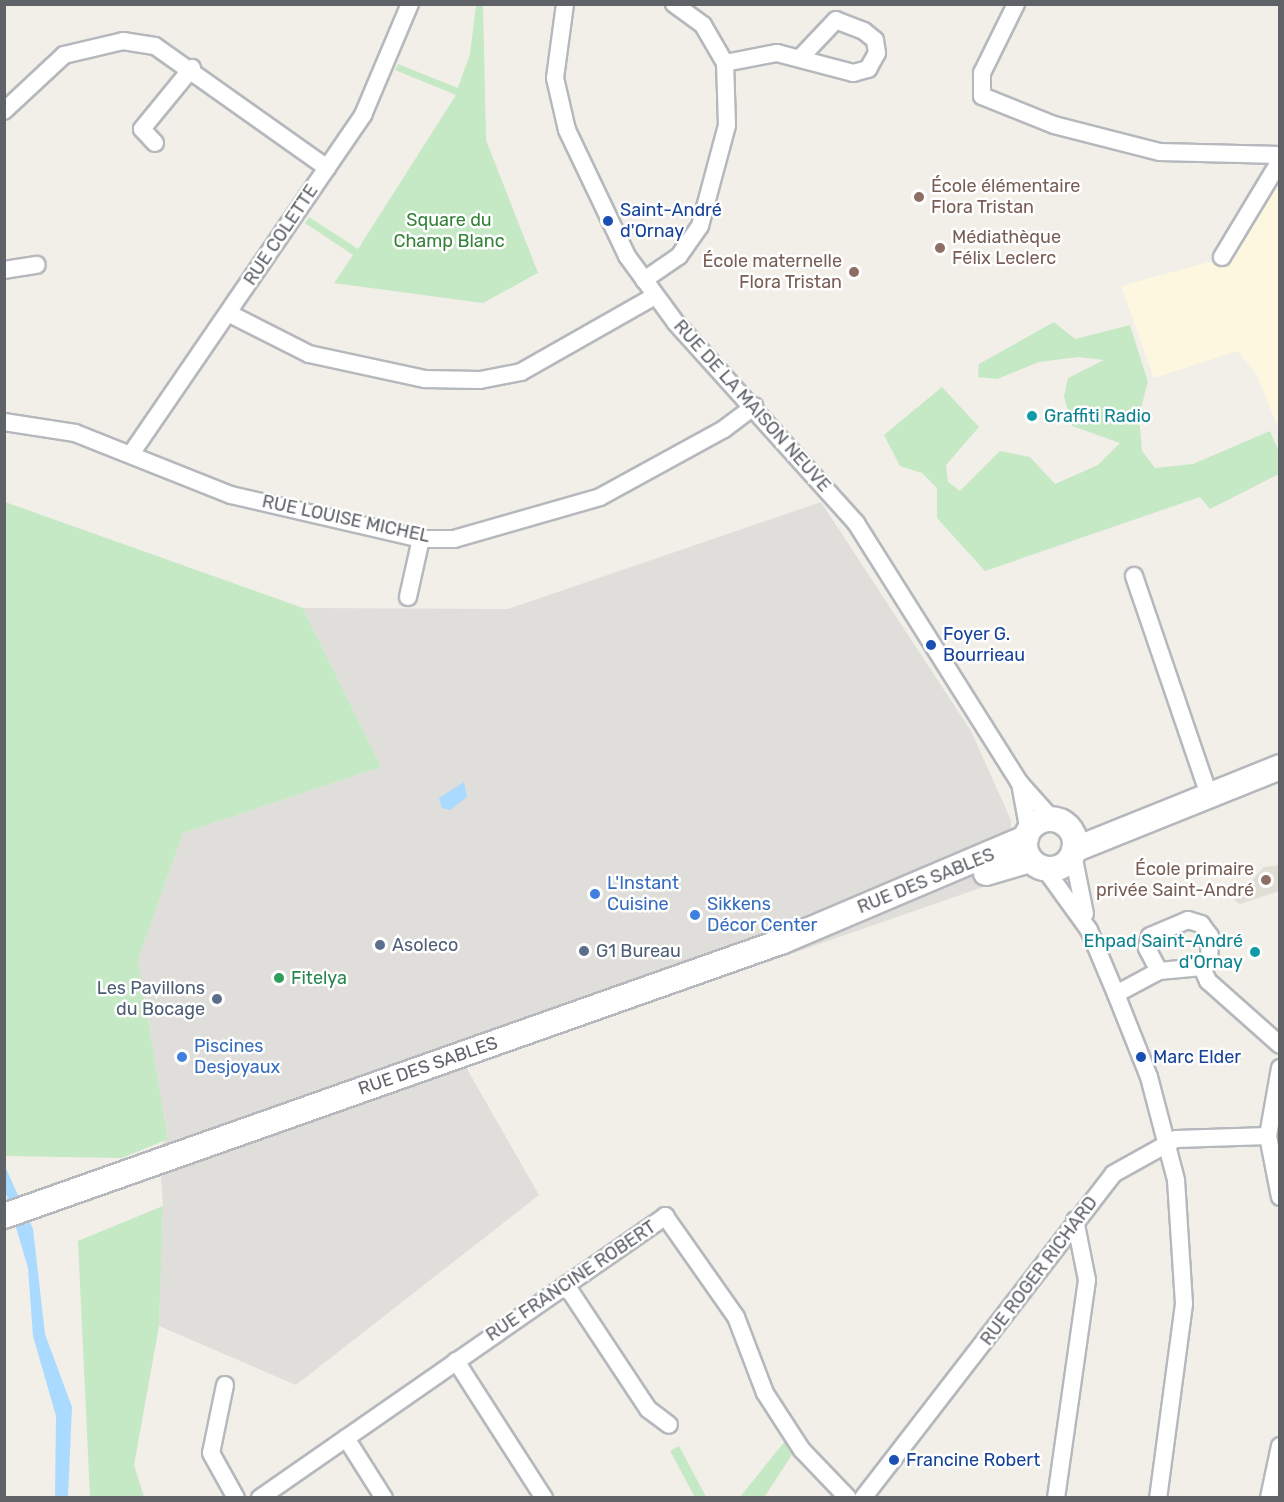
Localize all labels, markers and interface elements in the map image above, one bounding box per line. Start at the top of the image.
place label: École élémentaire Flora Tristan [931,176,1080,219]
street label: RUE COLETTE [239,181,323,289]
marker: École élémentaire Flora Tristan [912,190,926,204]
place label: Saint-André d'Ornay [620,200,722,242]
park label: Square du Champ Blanc [393,210,505,252]
marker: Saint-André d'Ornay [601,214,615,228]
place label: Médiathèque Félix Leclerc [952,227,1061,270]
marker: Médiathèque Félix Leclerc [933,241,947,255]
place label: École maternelle Flora Tristan [702,251,842,294]
marker: École maternelle Flora Tristan [847,265,861,279]
street label: RUE DE LA MAISON NEUVE [669,315,835,497]
place label: Graffiti Radio [1044,405,1151,427]
marker: Graffiti Radio [1025,409,1039,423]
street label: RUE LOUISE MICHEL [260,491,432,547]
place label: Foyer G. Bourrieau [943,624,1025,666]
marker: Foyer G. Bourrieau [924,638,938,652]
street label: RUE DES SABLES [854,844,998,918]
place label: École primaire privée Saint-André [1096,859,1254,902]
place label: L'Instant Cuisine [607,873,679,916]
marker: École primaire privée Saint-André [1259,873,1273,887]
marker: L'Instant Cuisine [588,887,602,901]
place label: Sikkens Décor Center [707,894,818,936]
marker: Sikkens Décor Center [688,908,702,922]
place label: Ehpad Saint-André d'Ornay [1084,931,1243,974]
place label: Asoleco [392,934,458,956]
marker: Asoleco [373,938,387,952]
place label: G1 Bureau [596,940,681,962]
marker: G1 Bureau [577,944,591,958]
marker: Ehpad Saint-André d'Ornay [1248,945,1262,959]
place label: Fitelya [291,967,347,989]
marker: Fitelya [272,971,286,985]
place label: Les Pavillons du Bocage [97,978,205,1020]
marker: Les Pavillons du Bocage [210,992,224,1006]
street label: RUE DES SABLES [355,1032,501,1100]
place label: Piscines Desjoyaux [194,1036,280,1078]
place label: Marc Elder [1153,1046,1241,1068]
marker: Piscines Desjoyaux [175,1050,189,1064]
marker: Marc Elder [1134,1050,1148,1064]
street label: RUE ROGER RICHARD [976,1192,1102,1350]
street label: RUE FRANCINE ROBERT [482,1216,660,1346]
place label: Francine Robert [906,1449,1040,1471]
marker: Francine Robert [887,1453,901,1467]

